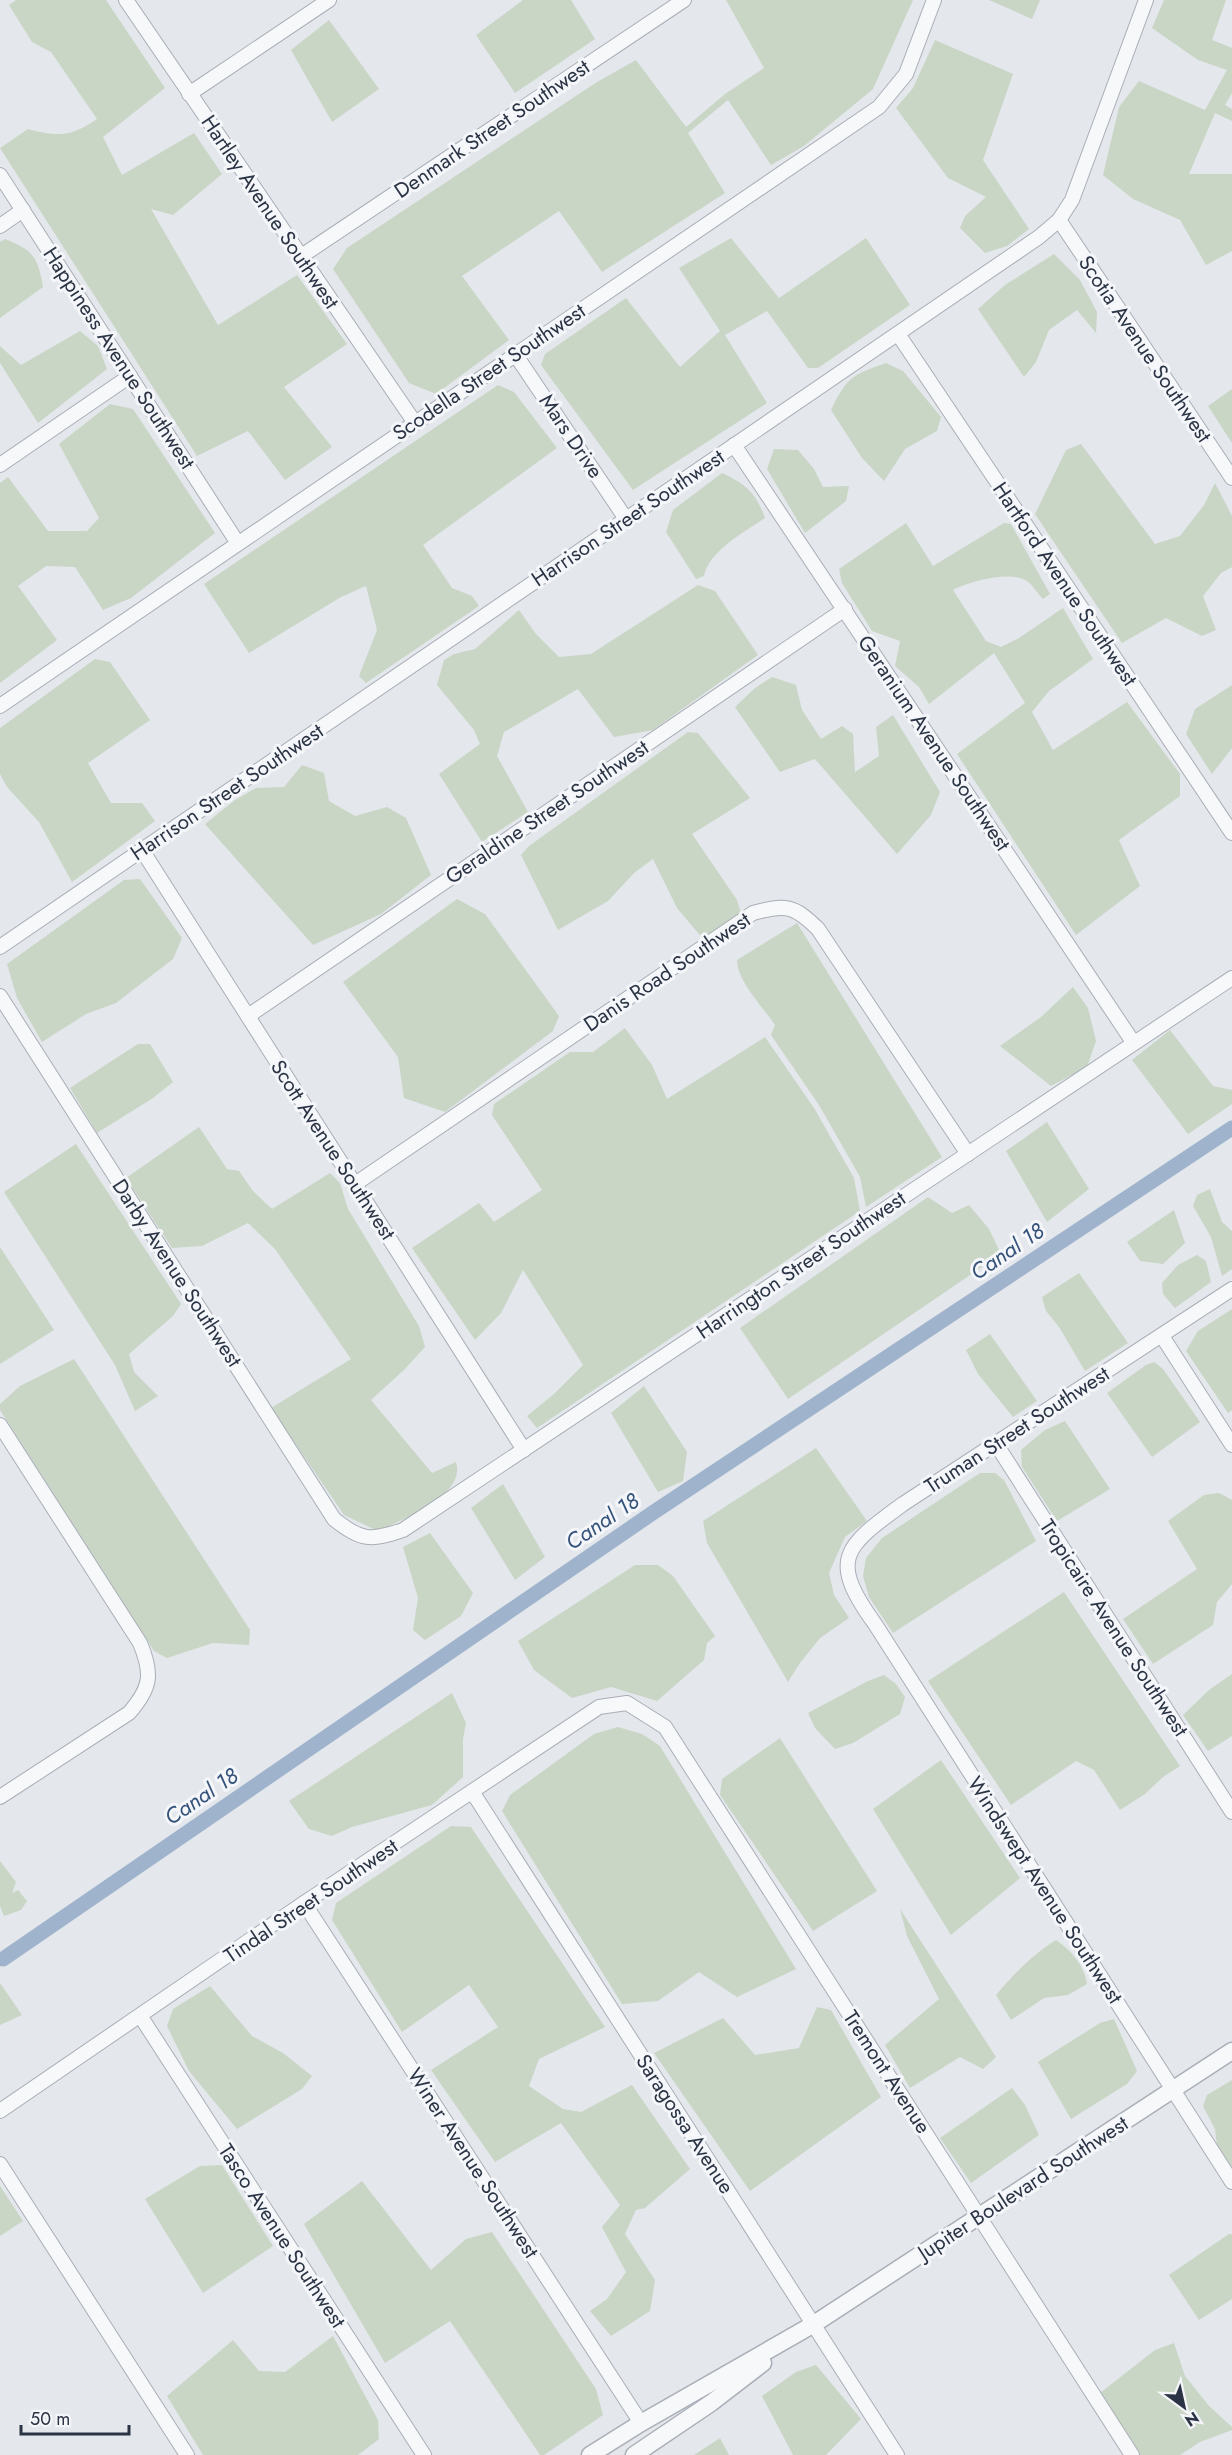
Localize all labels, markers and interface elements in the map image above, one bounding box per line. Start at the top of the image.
street label: Denmark Street Southwest [388,52,596,206]
street label: Hartley Avenue Southwest [194,109,346,315]
street label: Happiness Avenue Southwest [36,241,202,475]
street label: Scotia Avenue Southwest [1071,249,1219,449]
street label: Scodella Street Southwest [387,296,591,448]
street label: Mars Drive [532,388,610,484]
street label: Harrison Street Southwest [526,442,730,594]
street label: Hartford Avenue Southwest [985,476,1145,692]
street label: Geranium Avenue Southwest [850,629,1018,857]
street label: Harrison Street Southwest [125,716,329,868]
street label: Geraldine Street Southwest [439,733,655,891]
street label: Danis Road Southwest [578,905,756,1039]
street label: Scott Avenue Southwest [263,1054,403,1246]
street label: Darby Avenue Southwest [105,1173,249,1373]
street label: Harrington Street Southwest [690,1184,912,1346]
water label: Canal 18 [964,1214,1051,1287]
street label: Truman Street Southwest [919,1359,1115,1501]
water label: Canal 18 [559,1484,646,1557]
street label: Tropicaire Avenue Southwest [1032,1514,1196,1742]
water label: Canal 18 [158,1759,245,1832]
street label: Windswept Avenue Southwest [960,1770,1130,2010]
street label: Tindal Street Southwest [218,1831,404,1971]
street label: Tremont Avenue [836,2005,938,2140]
street label: Saragossa Avenue [629,2048,742,2200]
street label: Winer Avenue Southwest [400,2062,546,2264]
street label: Jupiter Boulevard Southwest [909,2109,1134,2269]
street label: Tasco Avenue Southwest [211,2138,353,2334]
north arrow [1154,2377,1214,2437]
scale bar [21,2398,129,2436]
text: 50 m [30,2406,70,2432]
text: N [1180,2406,1203,2432]

